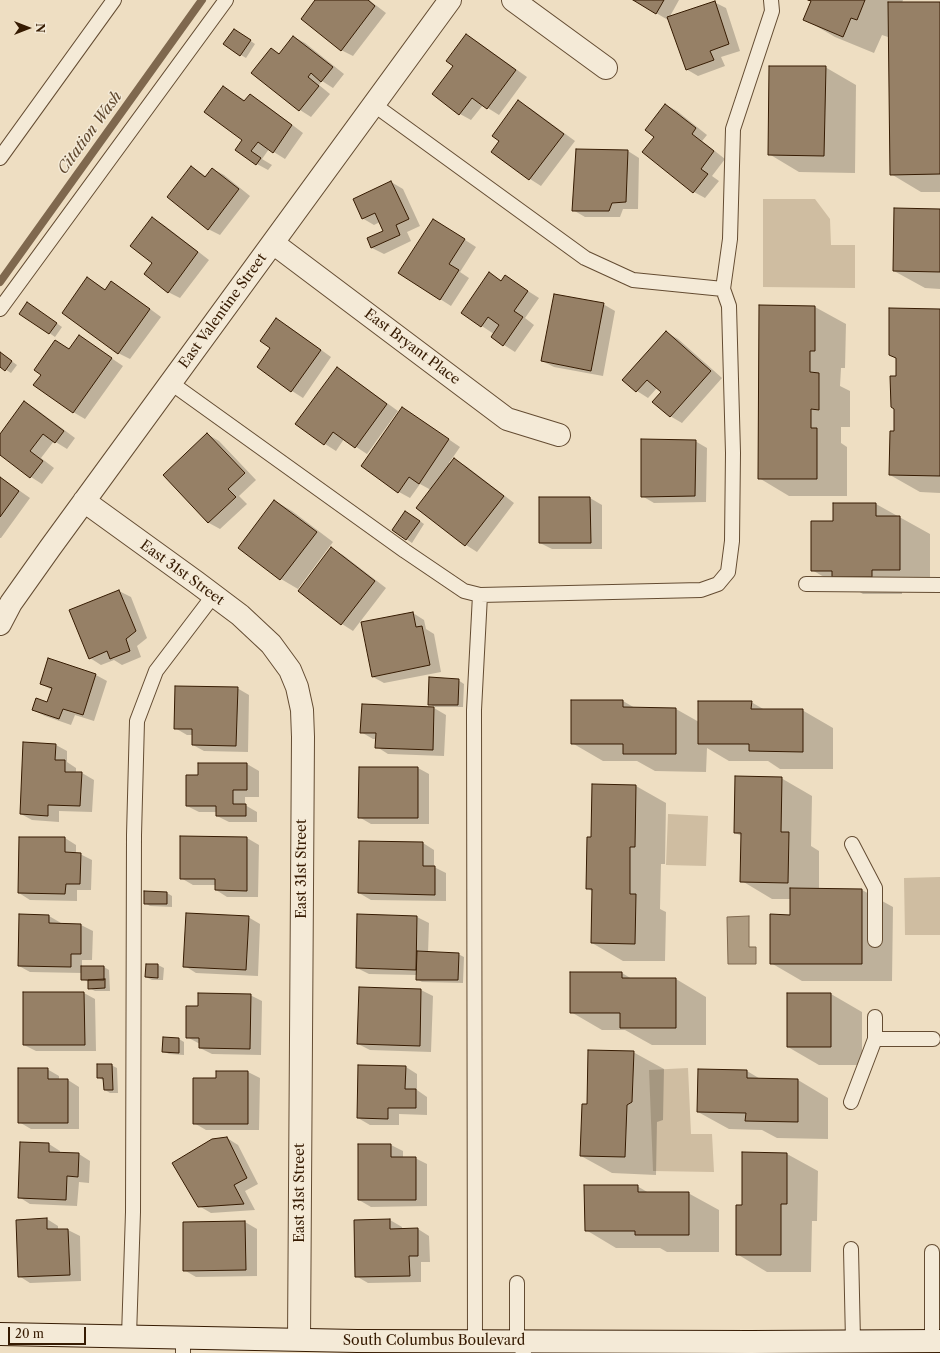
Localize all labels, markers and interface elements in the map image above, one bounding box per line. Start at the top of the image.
north arrow [8,8,48,48]
text: N [33,23,47,33]
water label: Citation Wash [54,88,126,178]
street label: East Valentine Street [176,250,270,372]
street label: East Bryant Place [361,306,463,388]
street label: East 31st Street [137,537,227,609]
street label: East 31st Street [294,819,310,919]
street label: East 31st Street [292,1143,308,1243]
scale bar [10,1319,88,1345]
text: 20 m [15,1326,44,1341]
street label: South Columbus Boulevard [343,1333,525,1349]

